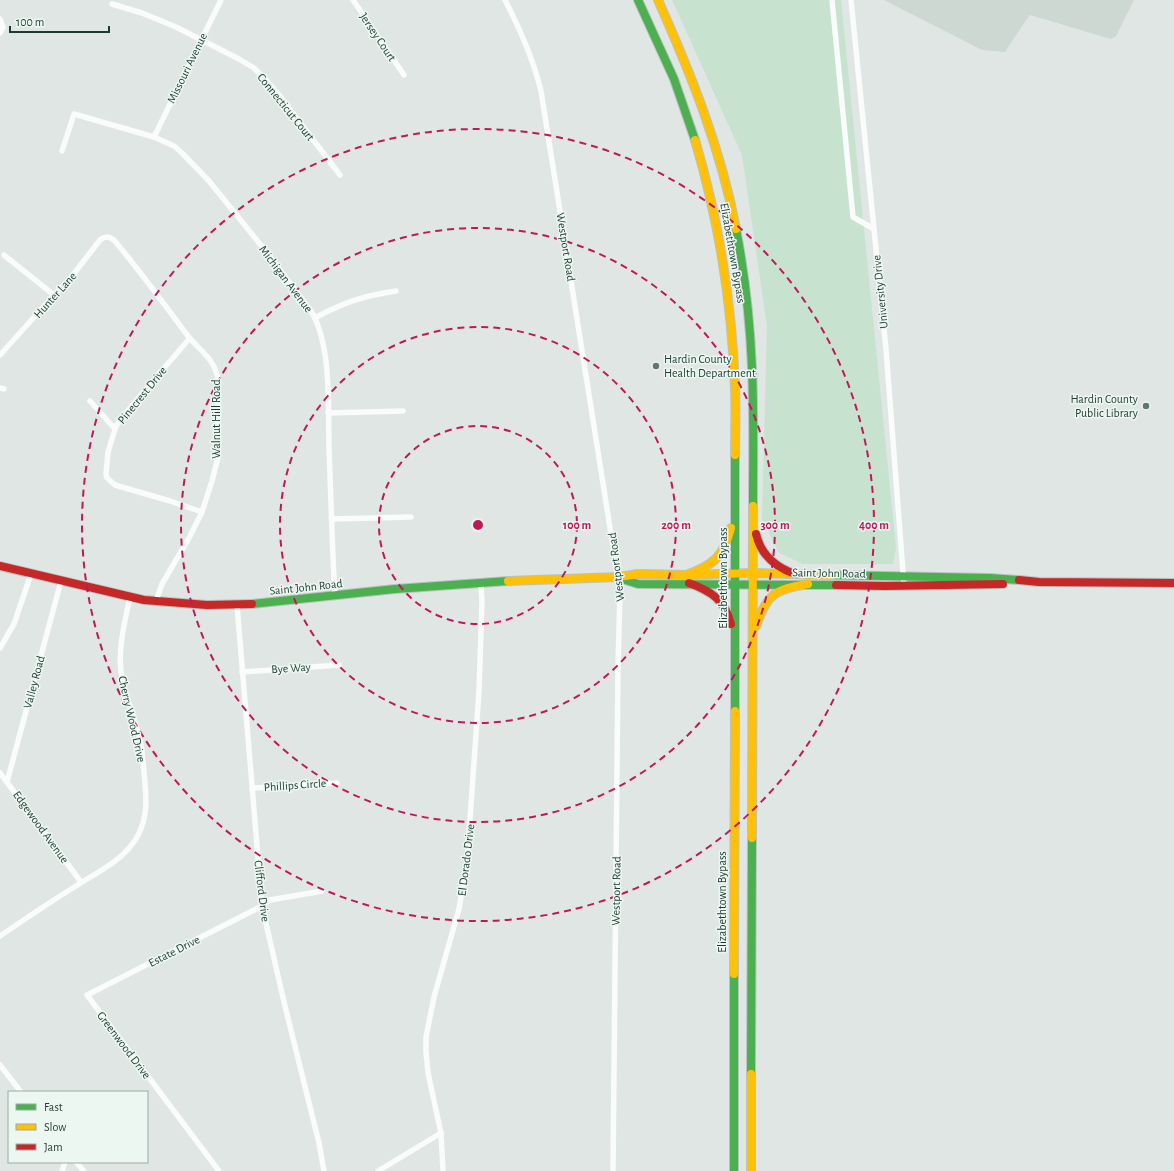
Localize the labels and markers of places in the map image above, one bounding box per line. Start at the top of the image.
place label: Hardin County Health Department [664,353,756,379]
marker: Hardin County Health Department [651,361,661,371]
place label: Hardin County Public Library [1070,393,1138,420]
marker: Hardin County Public Library [1141,401,1151,411]
centre of rings [471,518,485,532]

